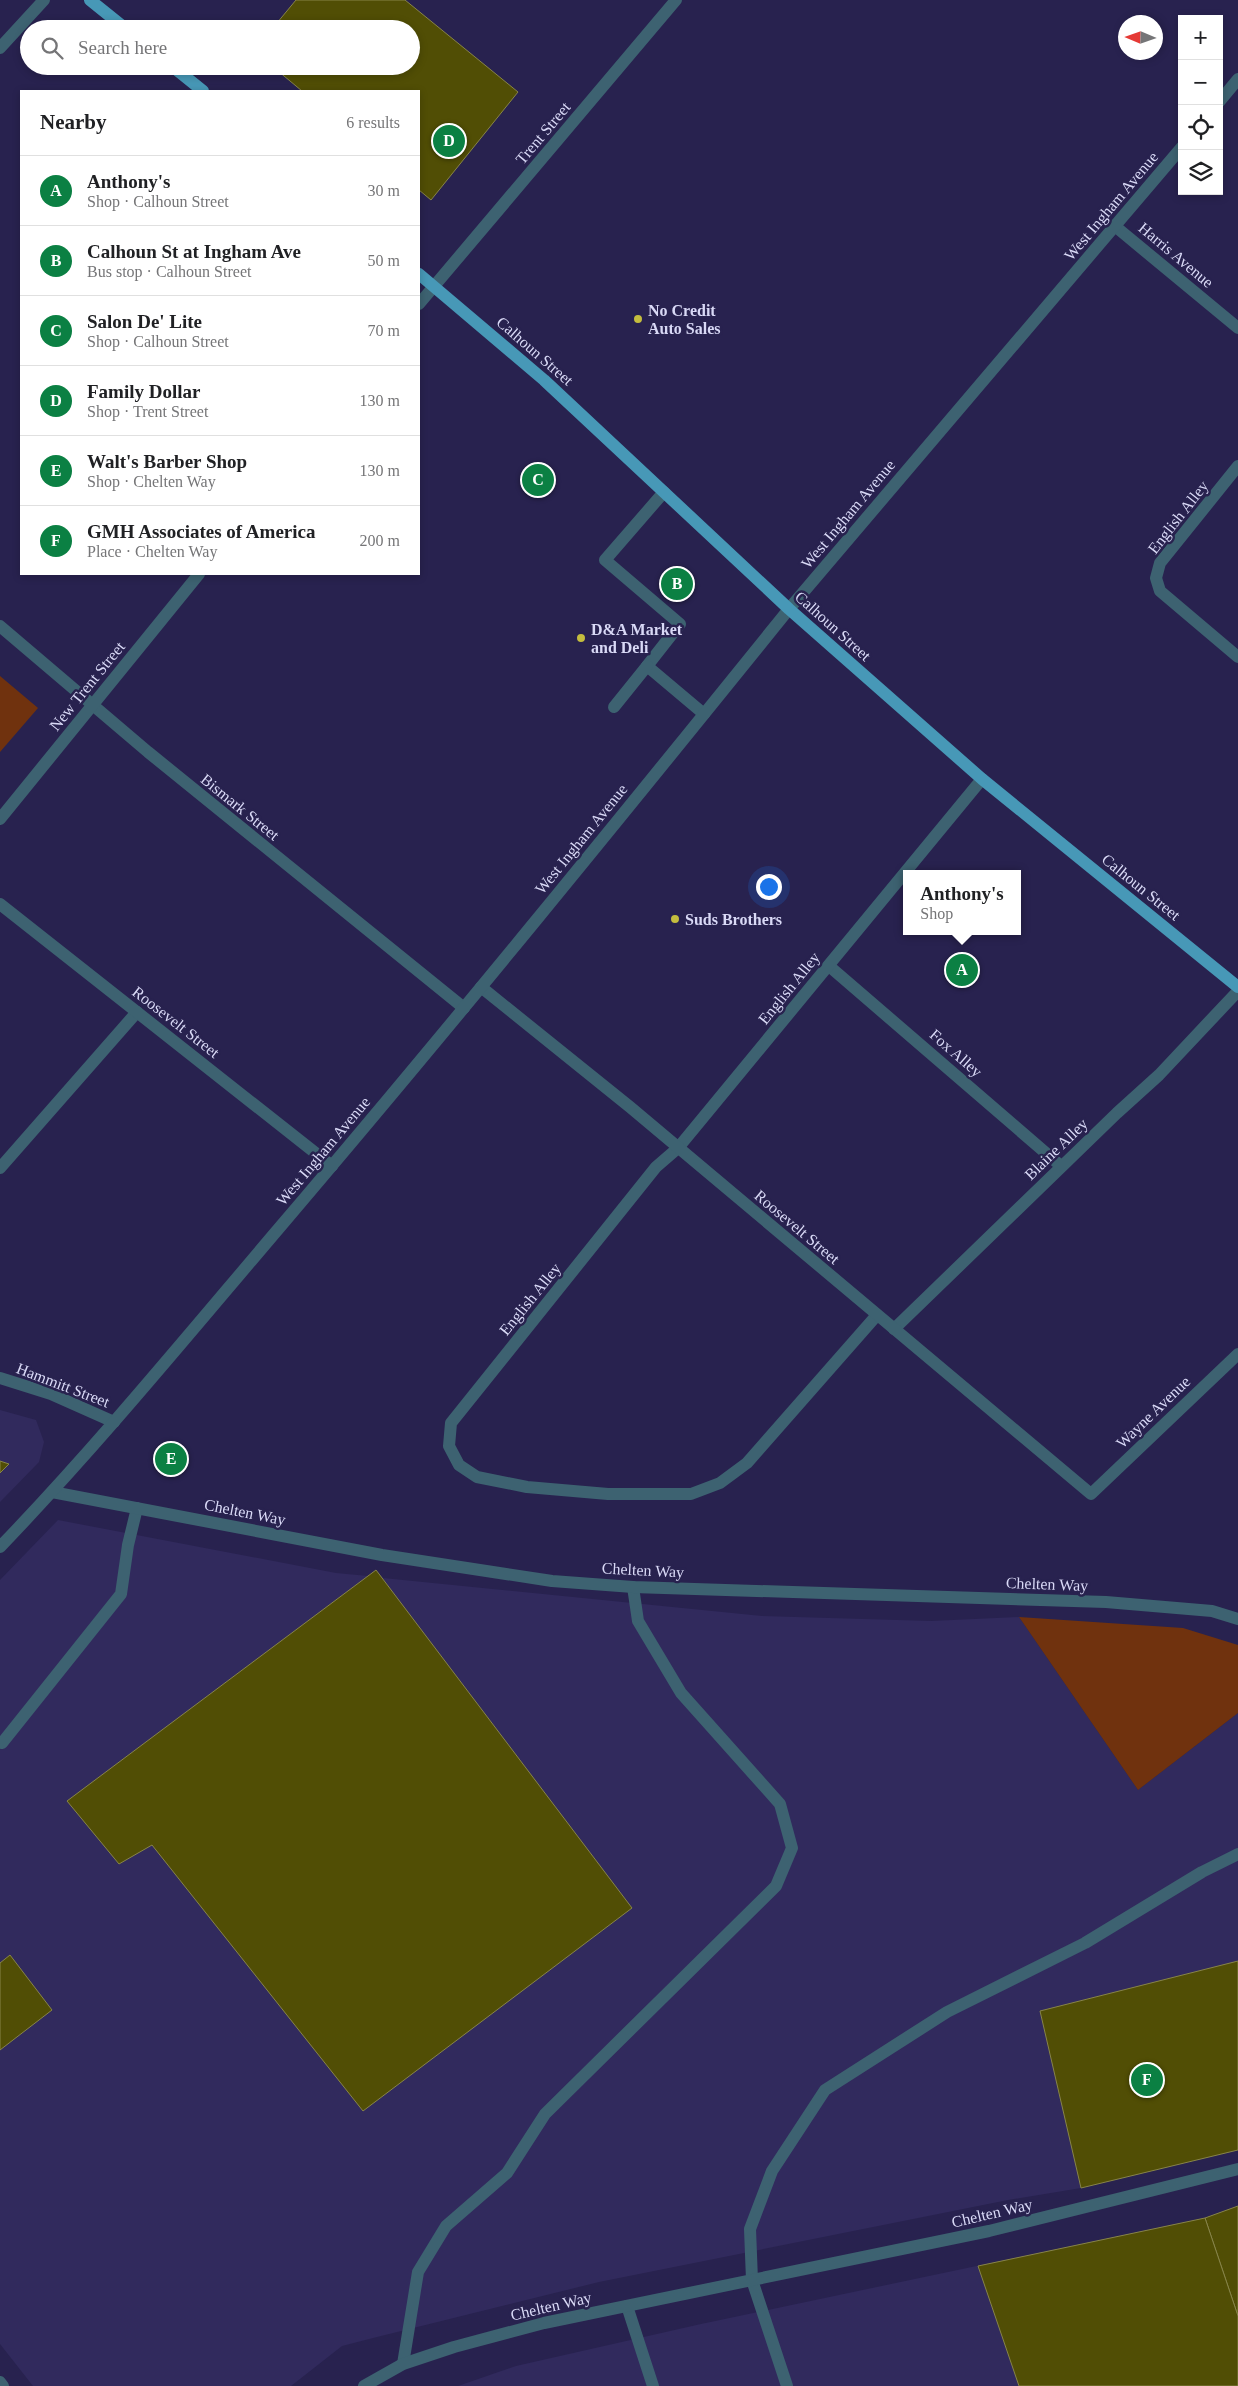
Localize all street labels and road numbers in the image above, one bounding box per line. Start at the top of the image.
street label: Trent Street [512,98,574,167]
street label: West Ingham Avenue [1061,148,1162,264]
street label: Harris Avenue [1135,219,1217,291]
street label: Calhoun Street [493,313,577,389]
street label: West Ingham Avenue [798,456,899,572]
street label: English Alley [1144,477,1212,557]
street label: Calhoun Street [792,588,875,665]
street label: New Trent Street [46,638,128,734]
street label: Bismark Street [198,770,283,844]
street label: West Ingham Avenue [532,781,631,898]
street label: Calhoun Street [1099,850,1184,924]
street label: English Alley [755,949,824,1028]
street label: Roosevelt Street [129,983,223,1061]
street label: Fox Alley [926,1026,986,1081]
street label: West Ingham Avenue [273,1093,374,1209]
street label: Blaine Alley [1021,1115,1092,1184]
street label: Roosevelt Street [751,1187,843,1268]
street label: English Alley [496,1260,565,1339]
street label: Hammitt Street [14,1359,112,1411]
street label: Wayne Avenue [1113,1373,1194,1452]
street label: Chelten Way [203,1496,287,1529]
street label: Chelten Way [601,1559,685,1582]
street label: Chelten Way [1005,1574,1088,1595]
street label: Chelten Way [950,2195,1034,2232]
street label: Chelten Way [509,2288,593,2325]

